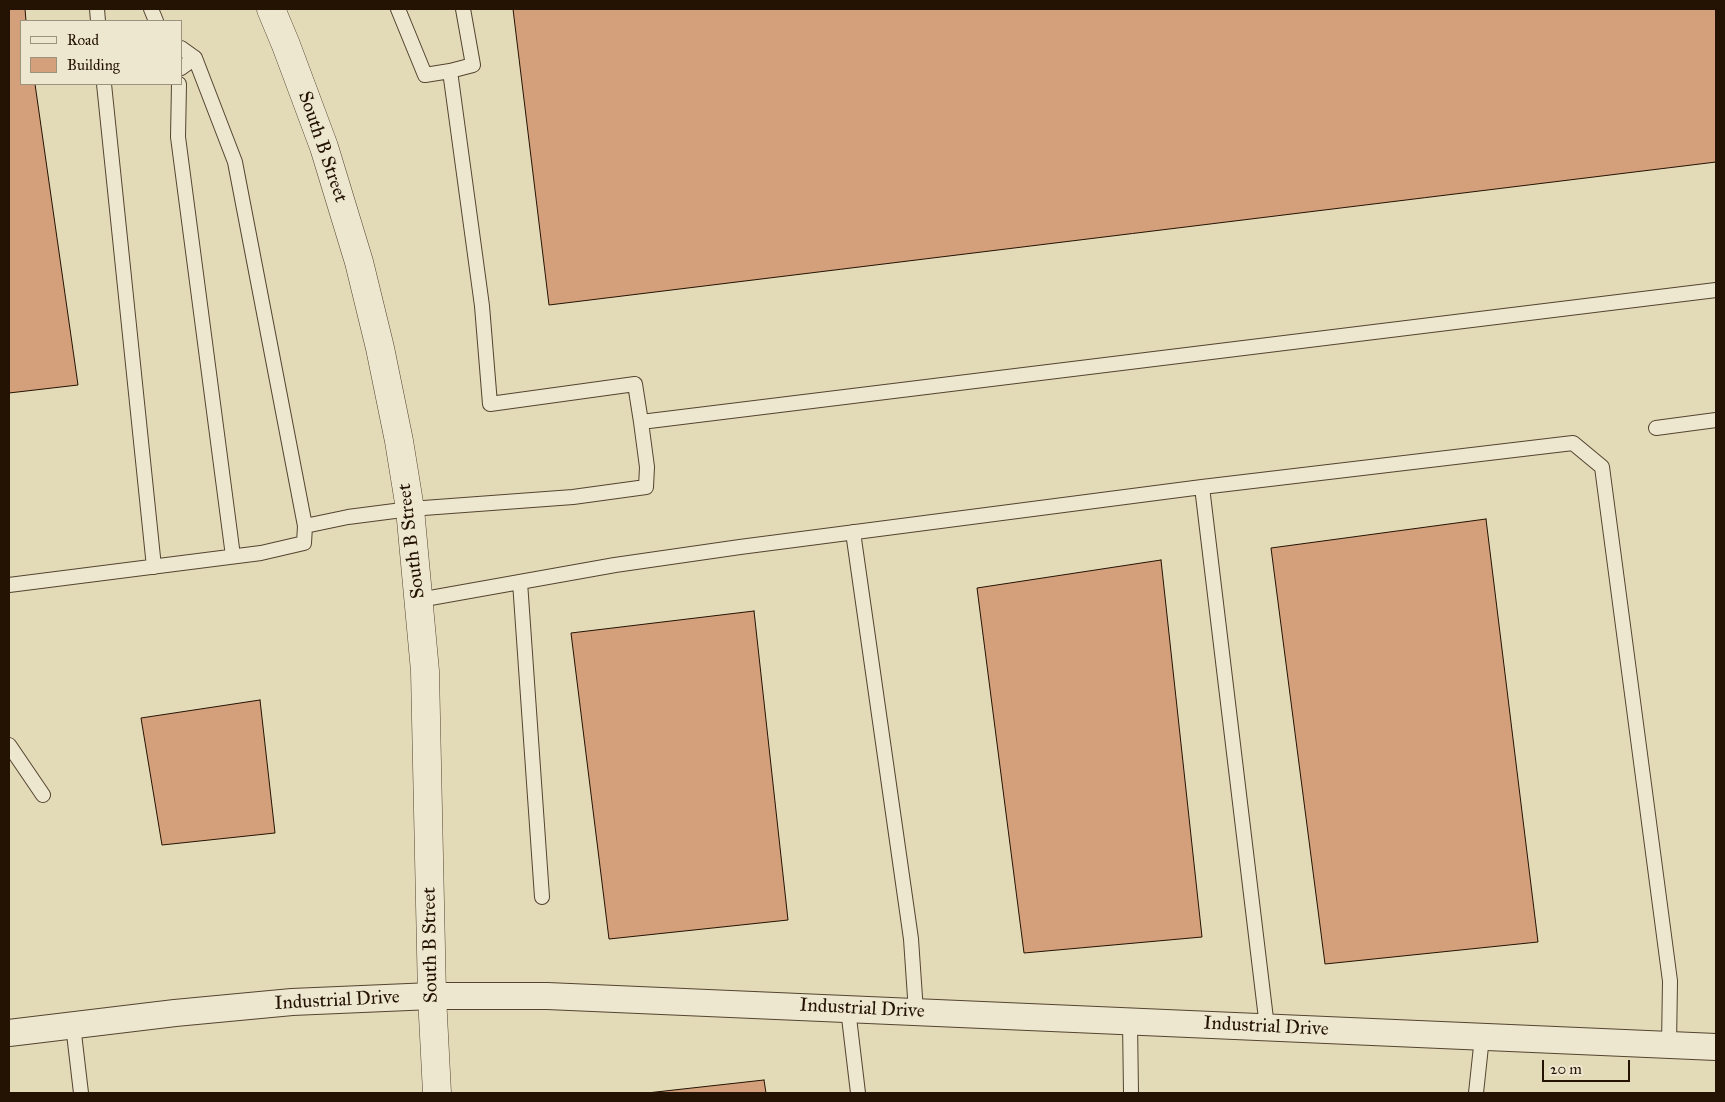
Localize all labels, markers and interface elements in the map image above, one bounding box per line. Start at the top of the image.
legend [20,20,182,85]
text: Road [67,31,99,49]
text: Building [67,56,120,74]
street label: South B Street [292,88,352,206]
street label: South B Street [394,482,430,600]
street label: South B Street [419,887,443,1003]
street label: Industrial Drive [274,986,400,1016]
street label: Industrial Drive [799,994,925,1024]
street label: Industrial Drive [1203,1012,1329,1042]
scale bar [1545,1050,1632,1082]
text: 20 m [1550,1060,1582,1078]

